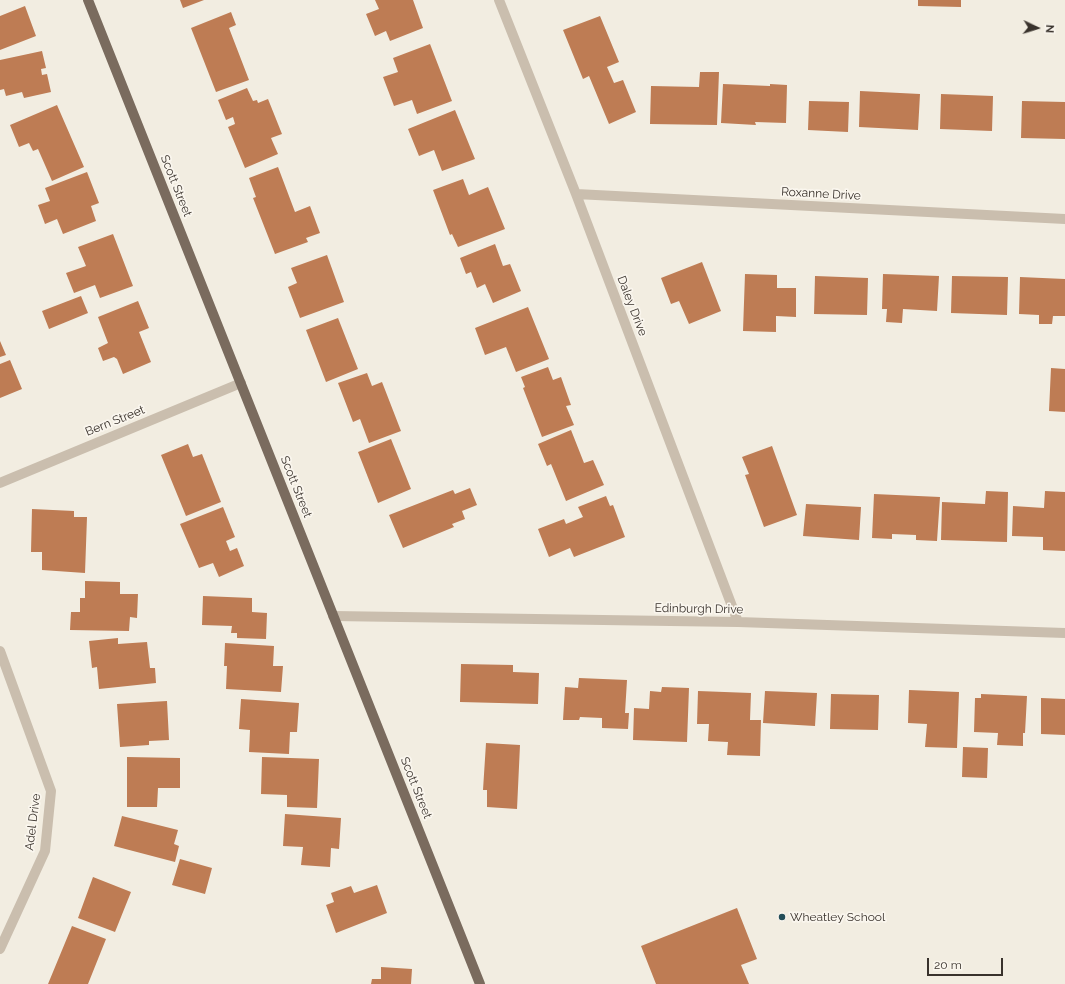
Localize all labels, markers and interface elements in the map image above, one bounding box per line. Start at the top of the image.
north arrow [1017,8,1057,48]
text: N [1043,24,1056,34]
street label: Scott Street [157,153,195,219]
street label: Roxanne Drive [781,185,861,203]
street label: Daley Drive [614,274,650,338]
street label: Bern Street [83,403,147,439]
street label: Scott Street [277,454,315,520]
street label: Edinburgh Drive [654,601,744,617]
street label: Scott Street [397,755,435,821]
street label: Adel Drive [22,793,44,851]
place label: Wheatley School [790,910,885,924]
marker: Wheatley School [777,912,787,922]
scale bar [929,950,1005,976]
text: 20 m [934,958,962,972]

